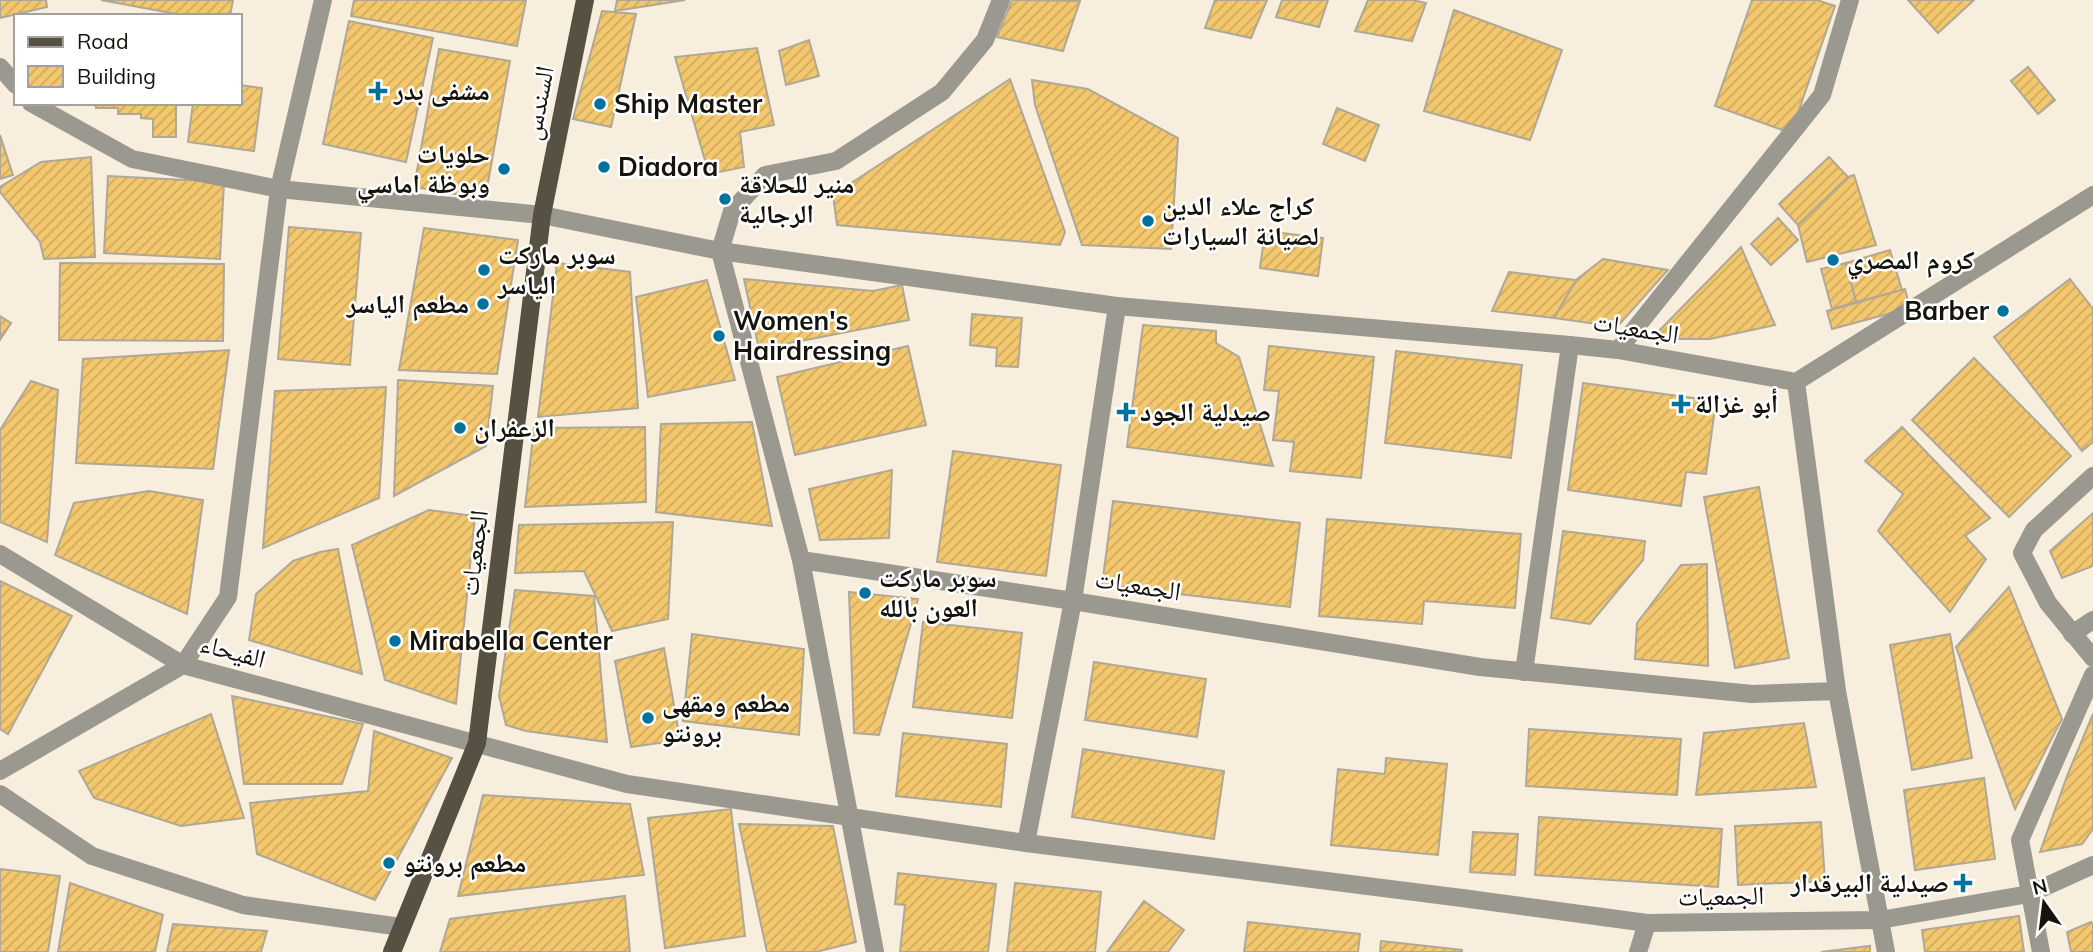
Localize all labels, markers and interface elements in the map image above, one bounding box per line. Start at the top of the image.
legend [14,14,242,105]
text: Road [77,28,128,54]
text: Building [77,63,156,89]
street label: السندس [514,63,561,143]
place label: مشفى بدر [393,74,490,107]
marker: مشفى بدر [368,81,388,101]
place label: Ship Master [614,87,763,120]
marker: Ship Master [592,96,608,112]
place label: حلويات وبوظة اماسي [357,137,490,204]
place label: Diadora [618,150,718,183]
marker: Diadora [596,159,612,175]
marker: حلويات وبوظة اماسي [496,161,512,177]
place label: منير للحلاقة الرجالية [739,167,854,230]
place label: كراج علاء الدين لصيانة السيارات [1162,189,1319,252]
marker: منير للحلاقة الرجالية [717,191,733,207]
marker: كراج علاء الدين لصيانة السيارات [1140,213,1156,229]
place label: سوبر ماركت الياسر [497,238,616,301]
place label: كروم المصري [1847,243,1975,280]
marker: كروم المصري [1825,252,1841,268]
marker: سوبر ماركت الياسر [476,262,492,278]
place label: مطعم الياسر [346,287,469,322]
place label: Barber [1904,294,1990,327]
marker: مطعم الياسر [475,296,491,312]
marker: Barber [1995,303,2011,319]
place label: Women's Hairdressing [733,304,891,367]
street label: الجمعيات [1591,304,1681,351]
marker: Women's Hairdressing [711,328,727,344]
place label: أبو غزالة [1695,387,1778,420]
place label: صيدلية الجود [1140,395,1271,428]
marker: أبو غزالة [1673,396,1689,412]
marker: صيدلية الجود [1118,404,1134,420]
place label: الزعفران [474,411,555,444]
marker: الزعفران [452,420,468,436]
street label: الجمعيات [452,508,495,598]
place label: سوبر ماركت العون بالله [879,561,997,624]
street label: الجمعيات [1093,561,1183,608]
marker: سوبر ماركت العون بالله [857,585,873,601]
place label: Mirabella Center [409,624,614,657]
street label: الفيحاء [197,626,269,675]
marker: Mirabella Center [387,633,403,649]
place label: مطعم ومقهى برونتو [662,686,790,749]
marker: مطعم ومقهى برونتو [640,710,656,726]
place label: مطعم برونتو [403,846,526,881]
marker: مطعم برونتو [381,855,397,871]
place label: صيدلية البيرقدار [1790,866,1949,899]
north arrow [2009,868,2079,938]
text: N [2030,873,2050,900]
marker: صيدلية البيرقدار [1955,875,1971,891]
street label: الجمعيات [1677,878,1765,913]

